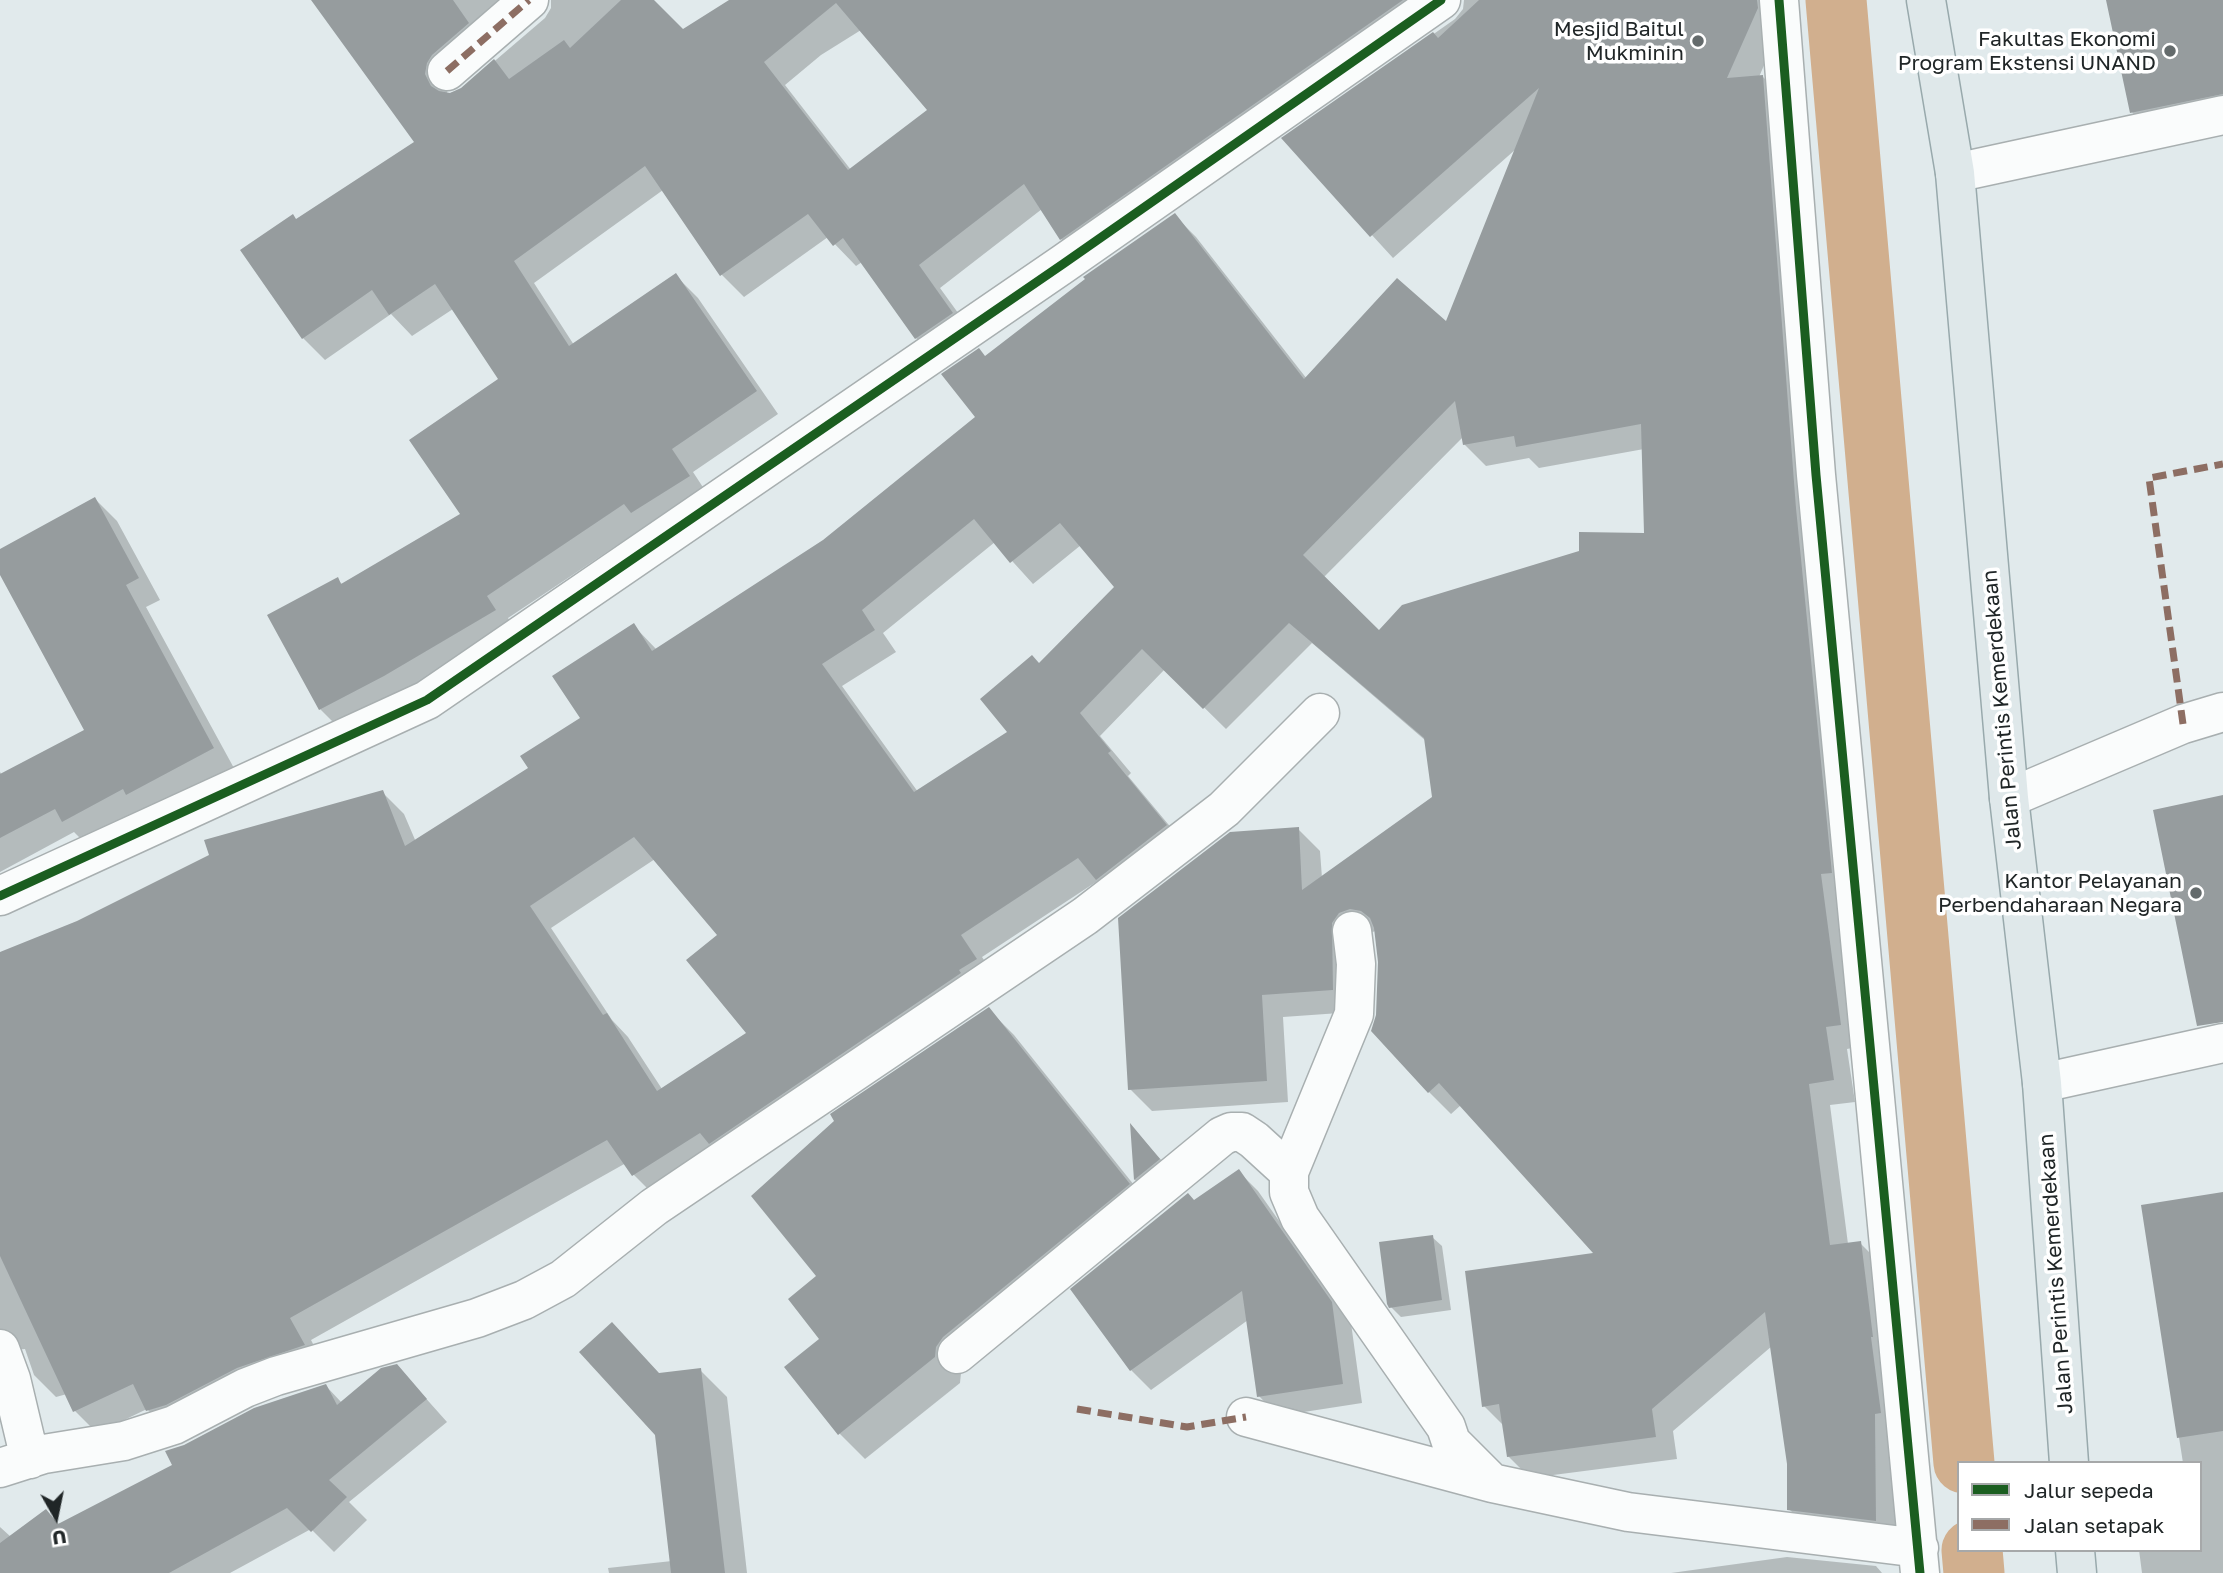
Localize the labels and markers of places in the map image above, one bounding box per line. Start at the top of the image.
place label: Mesjid Baitul Mukminin [1554,16,1684,66]
place label: Fakultas Ekonomi Program Ekstensi UNAND [1898,26,2156,76]
marker: Mesjid Baitul Mukminin [1690,33,1706,49]
marker: Fakultas Ekonomi Program Ekstensi UNAND [2162,43,2178,59]
place label: Kantor Pelayanan Perbendaharaan Negara [1938,868,2182,918]
marker: Kantor Pelayanan Perbendaharaan Negara [2188,885,2204,901]

